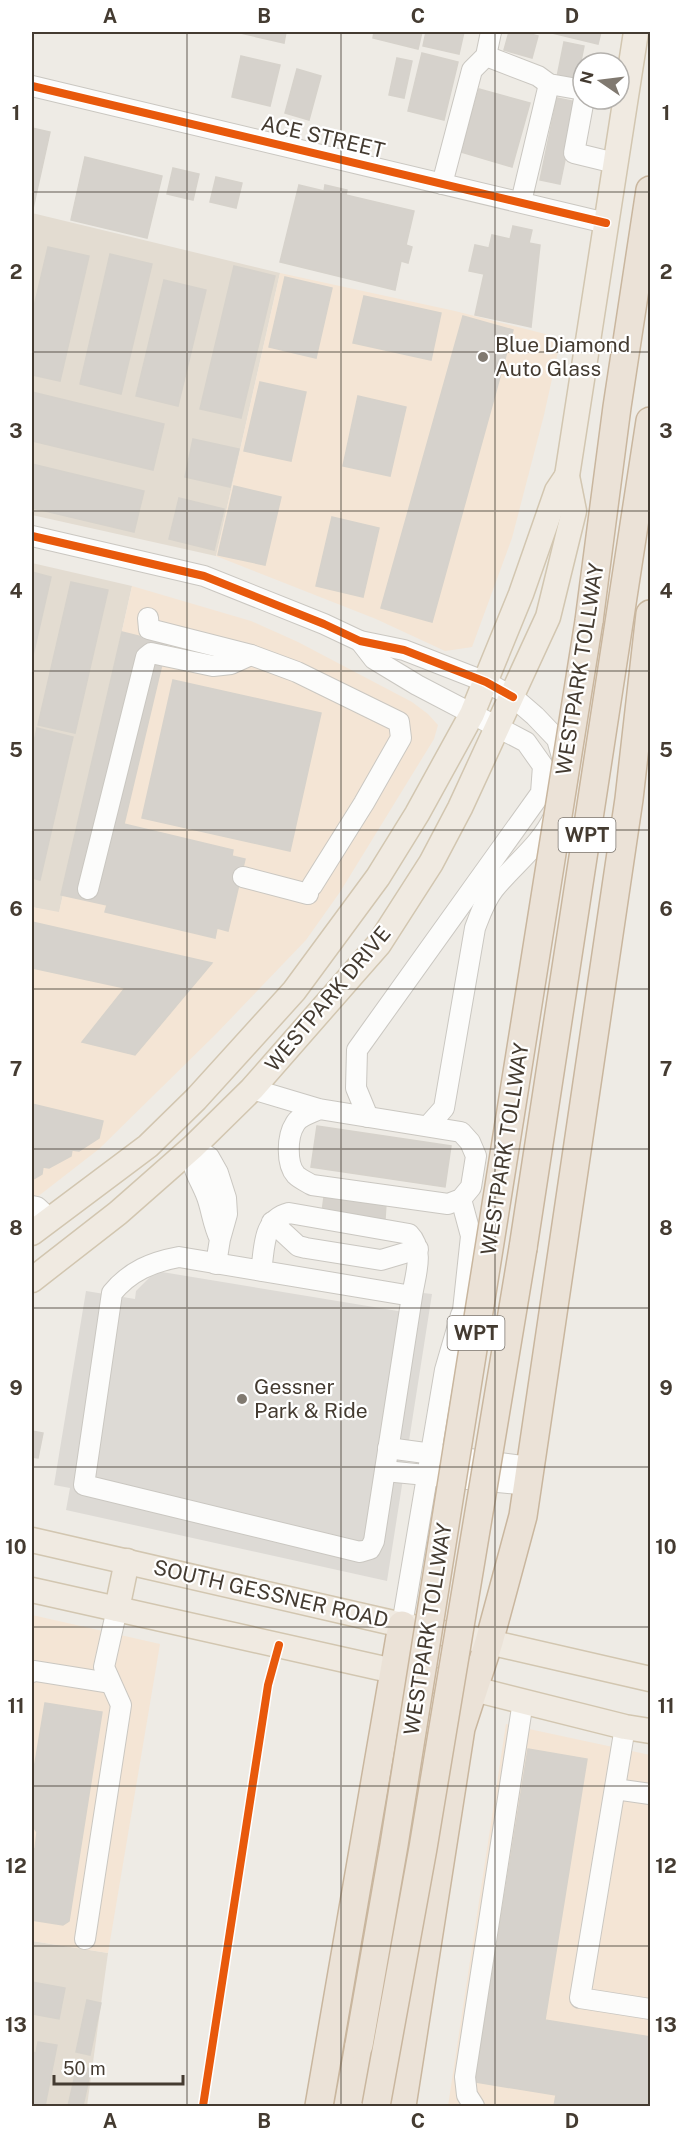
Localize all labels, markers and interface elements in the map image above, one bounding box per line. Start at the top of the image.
text: A [103,4,117,28]
text: B [257,4,271,28]
text: C [411,4,425,28]
text: D [565,4,579,28]
north arrow [571,51,631,111]
text: N [576,69,598,86]
text: 1 [12,101,20,125]
text: 1 [662,101,670,125]
street label: ACE STREET [259,110,387,163]
text: 2 [10,260,22,284]
text: 2 [660,260,672,284]
place label: Blue Diamond Auto Glass [495,332,630,381]
marker: Blue Diamond Auto Glass [476,350,490,364]
text: 3 [9,419,23,443]
text: 3 [659,419,673,443]
street label: WESTPARK TOLLWAY [550,561,609,777]
text: 4 [9,579,23,603]
text: 4 [659,579,673,603]
text: 5 [9,738,23,762]
text: 5 [659,738,673,762]
road number: WPT [558,818,616,852]
text: 6 [9,897,23,921]
text: 6 [659,897,673,921]
street label: WESTPARK DRIVE [260,921,396,1076]
street label: WESTPARK TOLLWAY [475,1041,534,1257]
text: 7 [10,1057,22,1081]
text: 7 [660,1057,672,1081]
text: 8 [9,1216,23,1240]
text: 8 [659,1216,673,1240]
road number: WPT [448,1316,504,1350]
place label: Gessner Park & Ride [254,1374,368,1423]
text: 9 [9,1376,23,1400]
text: 9 [659,1376,673,1400]
marker: Gessner Park & Ride [235,1392,249,1406]
street label: WESTPARK TOLLWAY [398,1521,457,1737]
text: 10 [5,1535,27,1559]
text: 10 [655,1535,677,1559]
street label: SOUTH GESSNER ROAD [151,1554,391,1633]
text: 11 [7,1694,25,1718]
text: 11 [657,1694,675,1718]
text: 12 [5,1854,27,1878]
text: 12 [655,1854,677,1878]
text: 13 [5,2013,27,2037]
text: 13 [655,2013,677,2037]
scale bar [54,2048,183,2086]
text: 50 m [63,2058,106,2079]
text: A [103,2109,117,2133]
text: B [257,2109,271,2133]
text: C [411,2109,425,2133]
text: D [565,2109,579,2133]

